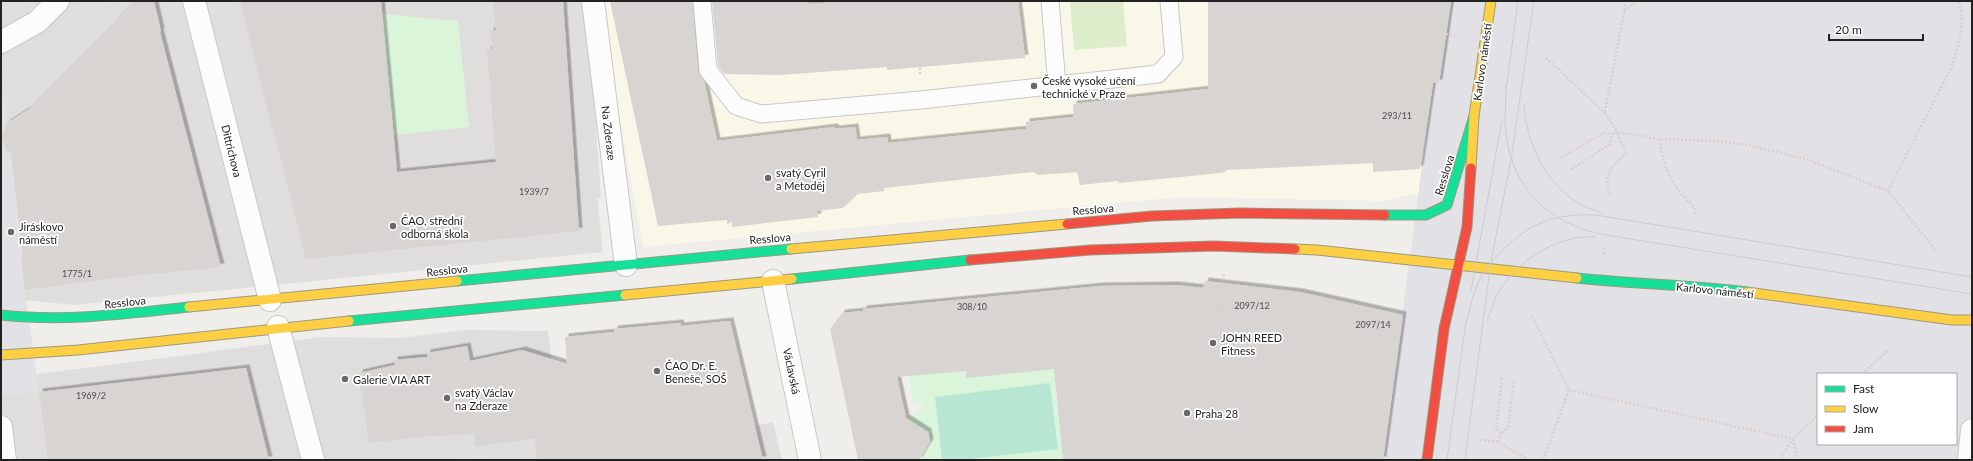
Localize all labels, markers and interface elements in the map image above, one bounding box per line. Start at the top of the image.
scale bar [1829,16,1923,42]
street label: Karlovo náměstí [1470,21,1494,102]
text: 20 m [1835,22,1862,37]
place label: České vysoké učení technické v Praze [1042,74,1136,100]
marker: České vysoké učení technické v Praze [1029,81,1039,91]
street label: Na Zderaze [599,105,619,161]
house number: 293/11 [1382,110,1412,121]
street label: Dittrichova [219,123,245,179]
street label: Resslova [1432,153,1456,197]
place label: svatý Cyril a Metoděj [776,166,826,192]
marker: svatý Cyril a Metoděj [763,173,773,183]
house number: 1939/7 [519,186,549,197]
street label: Resslova [1072,201,1114,217]
place label: ČAO, střední odborná škola [401,214,469,240]
place label: Jiráskovo náměstí [19,220,63,246]
marker: ČAO, střední odborná škola [388,221,398,231]
marker: Jiráskovo náměstí [6,227,16,237]
street label: Resslova [749,230,791,246]
street label: Resslova [426,261,468,279]
house number: 1775/1 [62,268,92,279]
street label: Karlovo náměstí [1676,279,1756,301]
street label: Resslova [104,293,146,311]
house number: 2097/12 [1234,300,1270,311]
house number: 308/10 [957,301,987,312]
house number: 2097/14 [1355,319,1391,330]
place label: JOHN REED Fitness [1221,331,1282,357]
marker: JOHN REED Fitness [1208,338,1218,348]
street label: Václavská [781,347,803,395]
place label: ČAO Dr. E. Beneše, SOŠ [665,359,726,385]
marker: ČAO Dr. E. Beneše, SOŠ [652,366,662,376]
place label: Galerie VIA ART [353,373,431,386]
legend [1817,373,1957,445]
marker: Galerie VIA ART [340,374,350,384]
text: Fast [1853,381,1875,396]
place label: svatý Václav na Zderaze [455,386,514,412]
house number: 1969/2 [76,390,106,401]
marker: svatý Václav na Zderaze [442,393,452,403]
text: Slow [1853,401,1879,416]
place label: Praha 28 [1195,407,1238,420]
marker: Praha 28 [1182,408,1192,418]
text: Jam [1853,421,1874,436]

